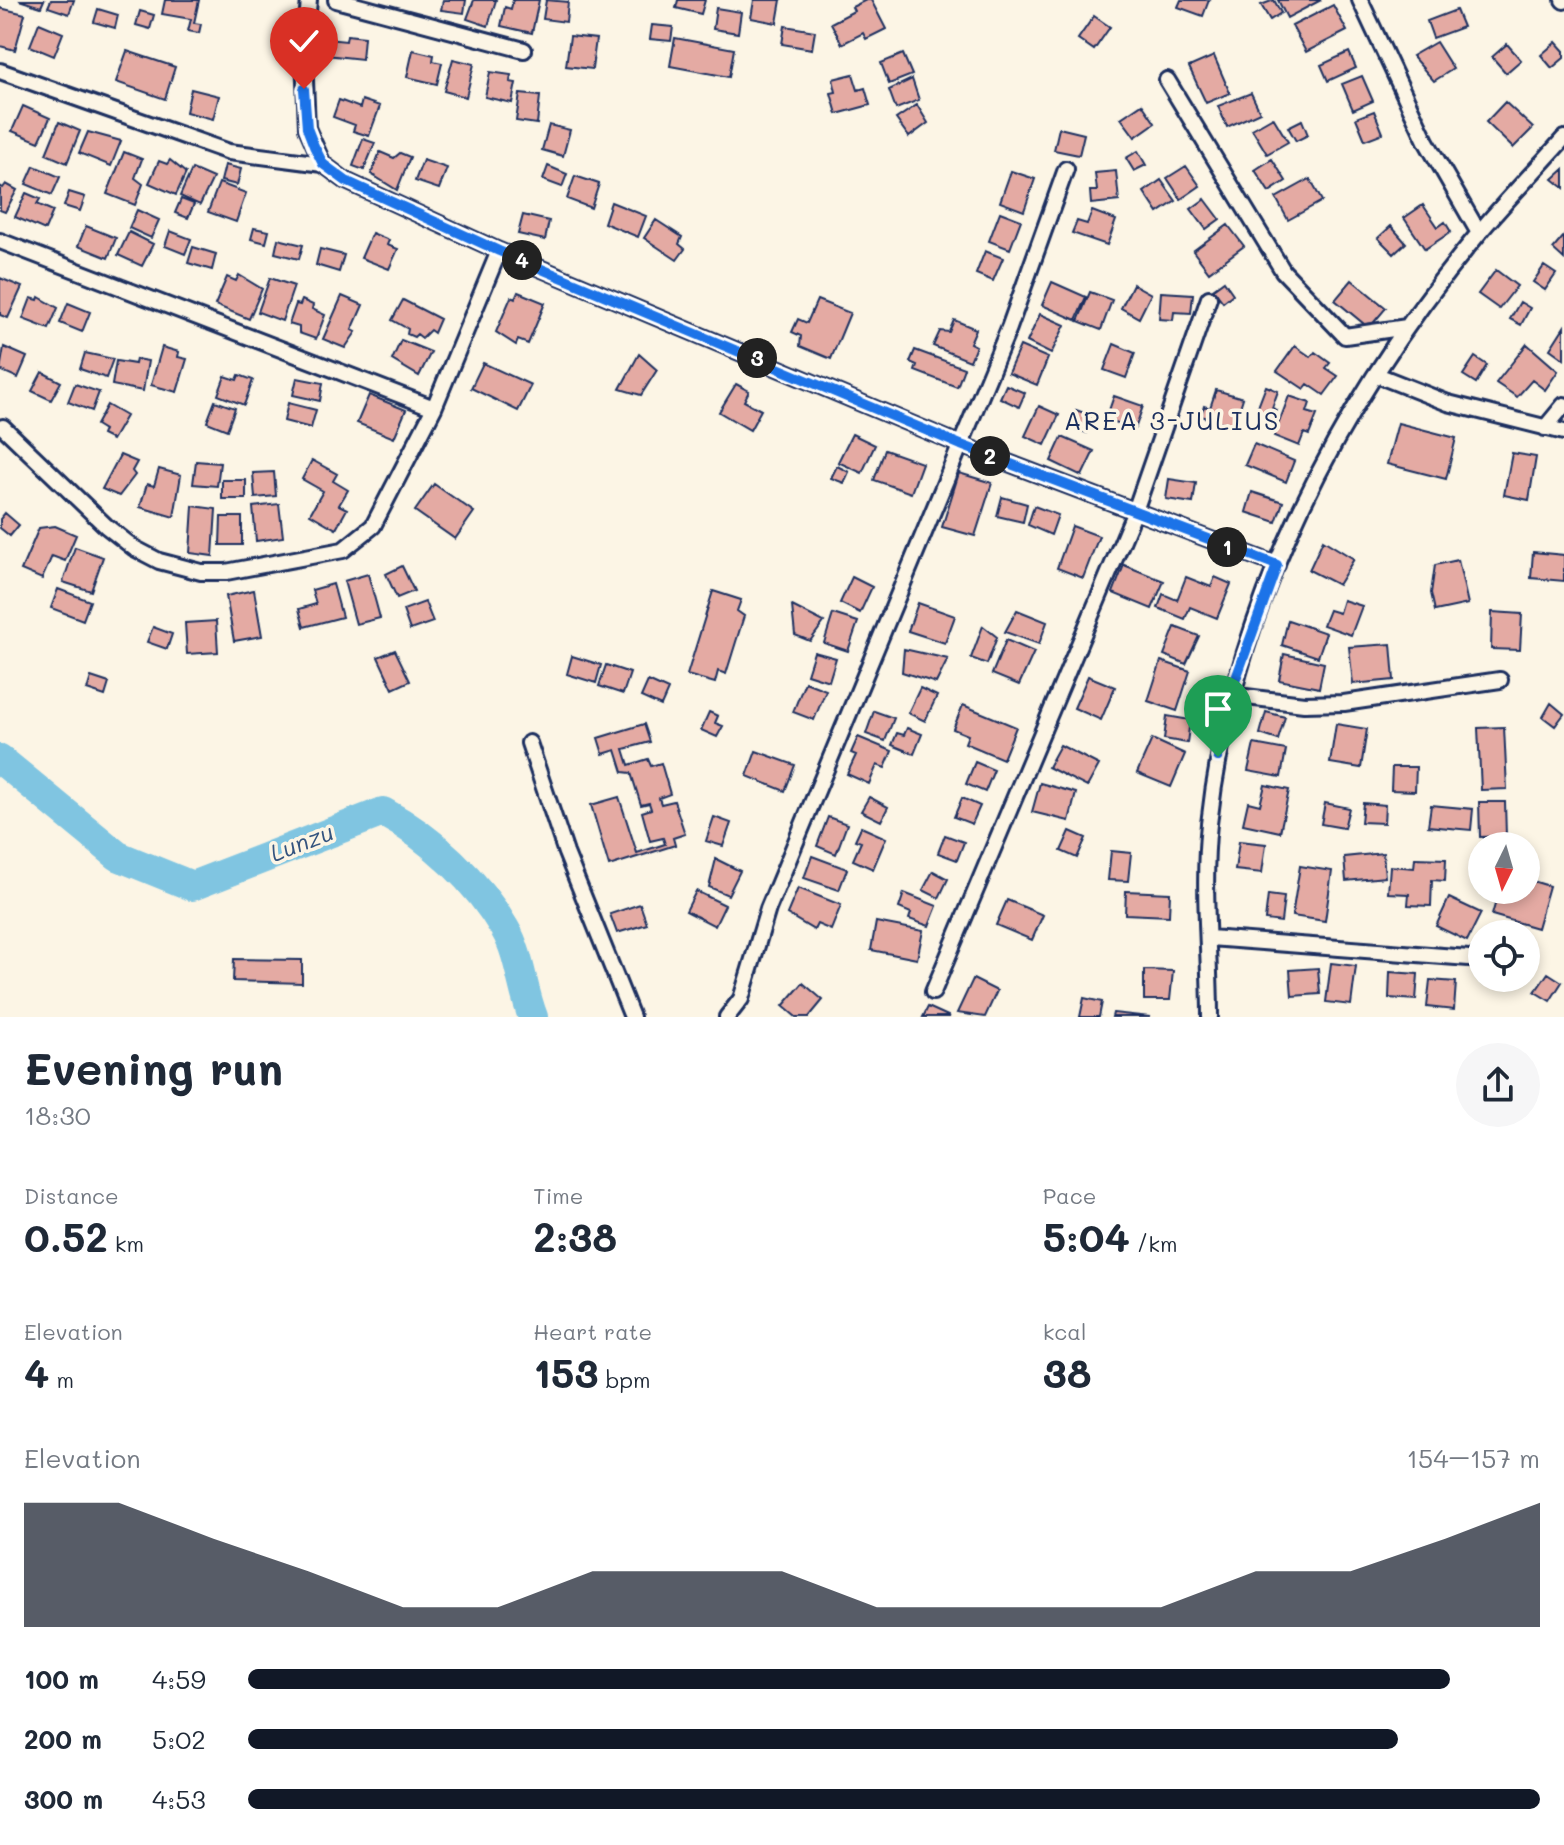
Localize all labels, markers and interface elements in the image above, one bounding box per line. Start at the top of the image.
pin [270,7,338,89]
icon: check [282,19,326,63]
pin: 4 [502,240,542,280]
text: 4 [515,245,529,274]
pin: 3 [737,338,777,378]
text: 3 [750,343,764,372]
district label: AREA 3-JULIUS [1064,403,1280,437]
pin: 2 [970,436,1010,476]
text: 2 [984,441,996,470]
pin: 1 [1207,527,1247,567]
text: 1 [1222,532,1232,561]
pin [1184,675,1252,757]
icon: arrive [1196,687,1240,731]
water label: Lunzu [265,815,338,868]
north arrow [1468,832,1540,904]
map controls [1468,832,1540,992]
button: locate [1468,920,1540,992]
text: Evening run [24,1039,283,1096]
button: share [1456,1043,1540,1127]
text: 18:30 [24,1098,91,1132]
text: Distance [24,1181,119,1210]
text: Time [533,1181,583,1210]
text: Pace [1043,1181,1096,1210]
text: 0.52 [24,1210,108,1262]
text: 2:38 [533,1210,617,1262]
text: 5:04 [1043,1210,1130,1262]
text: km [108,1229,144,1258]
text: /km [1130,1229,1178,1258]
text: Elevation [24,1317,123,1346]
text: Heart rate [533,1317,652,1346]
text: kcal [1043,1317,1087,1346]
text: 4 [24,1346,49,1398]
text: 153 [533,1346,598,1398]
text: 38 [1043,1346,1091,1398]
text: m [49,1365,74,1394]
text: bpm [598,1365,651,1394]
text: Elevation [24,1441,141,1475]
text: 154–157 m [1406,1441,1540,1475]
text: 100 m [24,1662,99,1696]
text: 4:59 [152,1662,206,1696]
text: 200 m [24,1722,102,1756]
text: 5:02 [152,1722,206,1756]
text: 300 m [24,1782,103,1816]
text: 4:53 [152,1782,206,1816]

